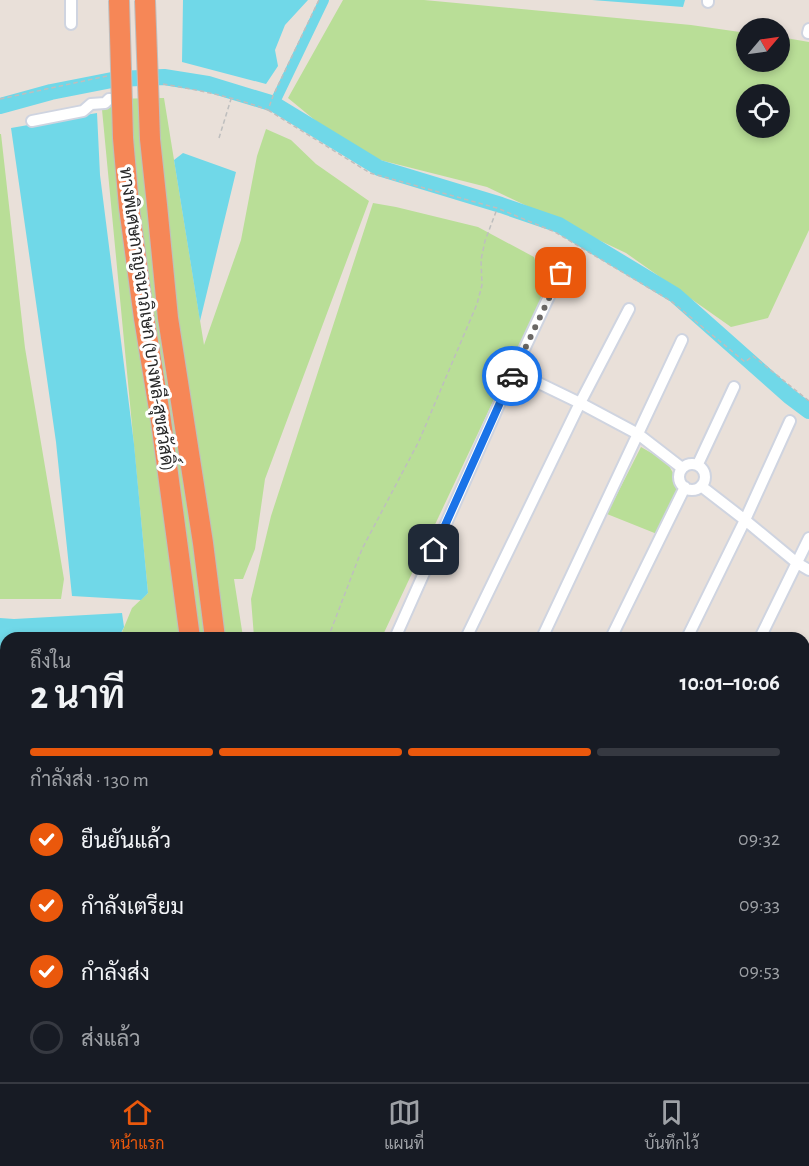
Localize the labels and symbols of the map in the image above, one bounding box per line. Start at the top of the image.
north arrow [736,18,790,72]
street label: ทางพิเศษกาญจนาภิเษก (บางพลี-สุขสวัสดิ์) [114,165,184,473]
pin [535,247,586,298]
courier [482,346,542,406]
pin [408,524,459,575]

